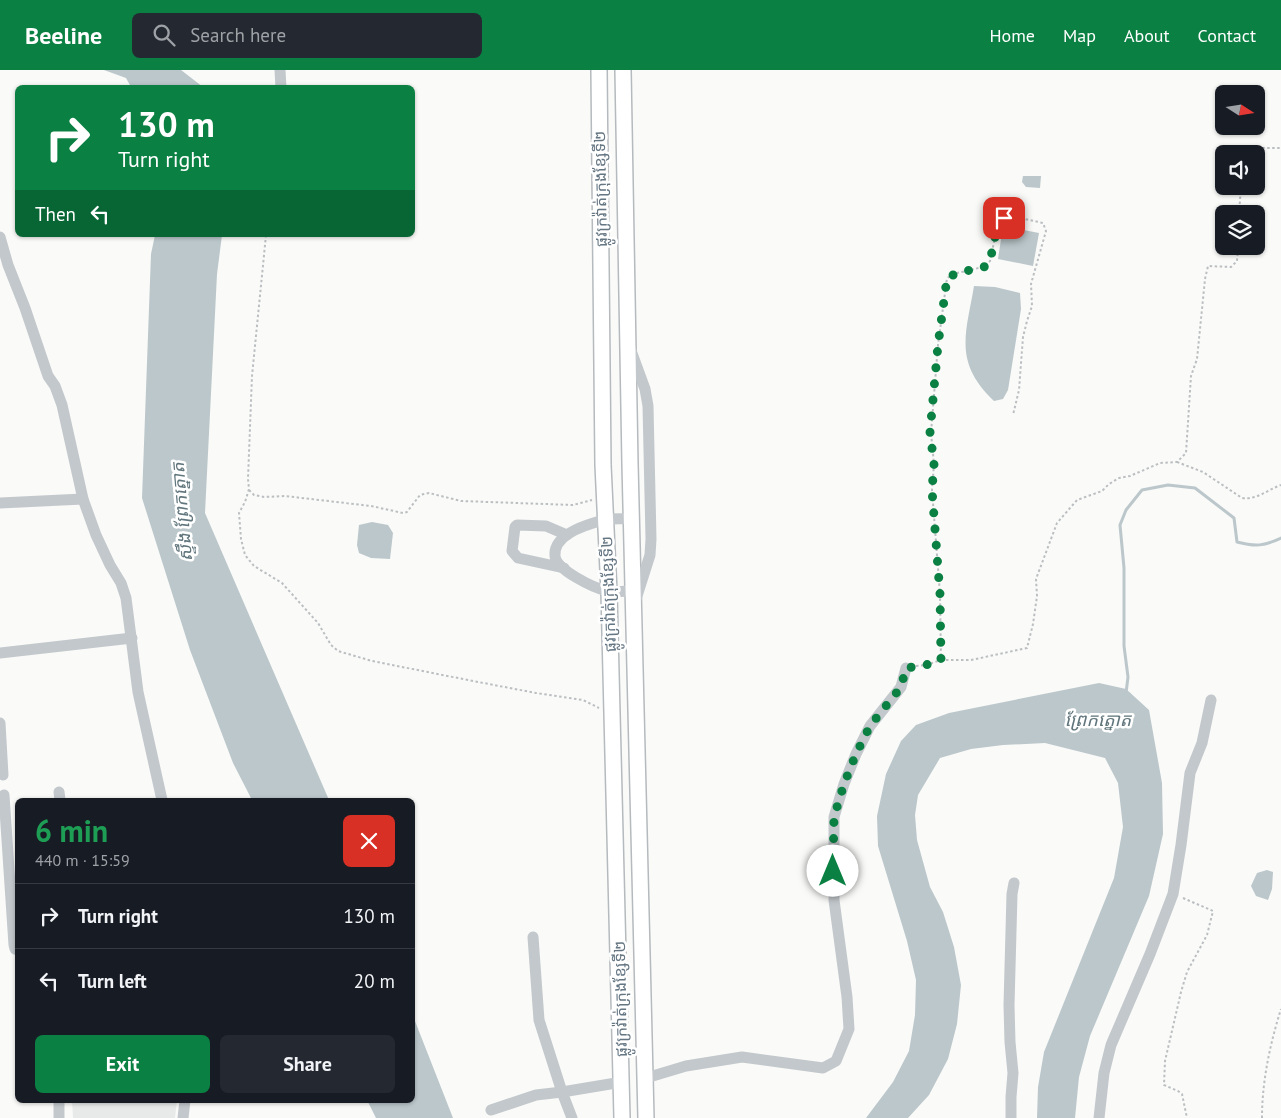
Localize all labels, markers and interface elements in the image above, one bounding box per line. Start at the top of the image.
search box [132,13,482,58]
text: Beeline [25,20,102,51]
icon: search [150,21,178,49]
text: Search here [190,23,286,47]
text: Home [989,24,1035,47]
text: Map [1063,24,1096,47]
text: About [1124,24,1170,47]
text: Contact [1198,24,1256,47]
north arrow [1215,85,1265,135]
map controls [1215,85,1265,255]
text: 130 m [118,101,215,147]
icon: right [35,105,100,170]
street label: ផ្លូវក្រវ៉ាត់ក្រុងខ្សែទី២ [589,131,616,247]
text: Turn right [118,145,210,173]
button: sound [1215,145,1265,195]
pin [983,197,1025,239]
icon: left [86,200,114,228]
text: Then [35,202,76,226]
icon: arrive [990,204,1018,232]
button: layers [1215,205,1265,255]
water label: ស្ទឹង ព្រែកត្នោត [166,460,198,563]
street label: ផ្លូវក្រវ៉ាត់ក្រុងខ្សែទី២ [596,535,625,652]
water label: ព្រែកត្នោត [1065,708,1133,731]
text: 6 min [35,811,108,850]
button: close [343,815,395,867]
position arrow [806,844,858,896]
text: 440 m · 15:59 [35,850,130,870]
icon: right [35,902,63,930]
text: Turn right [78,904,158,928]
text: 130 m [343,904,395,928]
street label: ផ្លូវក្រវ៉ាត់ក្រុងខ្សែទី២ [609,941,636,1057]
icon: left [35,967,63,995]
text: Turn left [78,969,147,993]
text: 20 m [354,969,395,993]
button: Exit [35,1035,210,1093]
button: Share [220,1035,395,1093]

